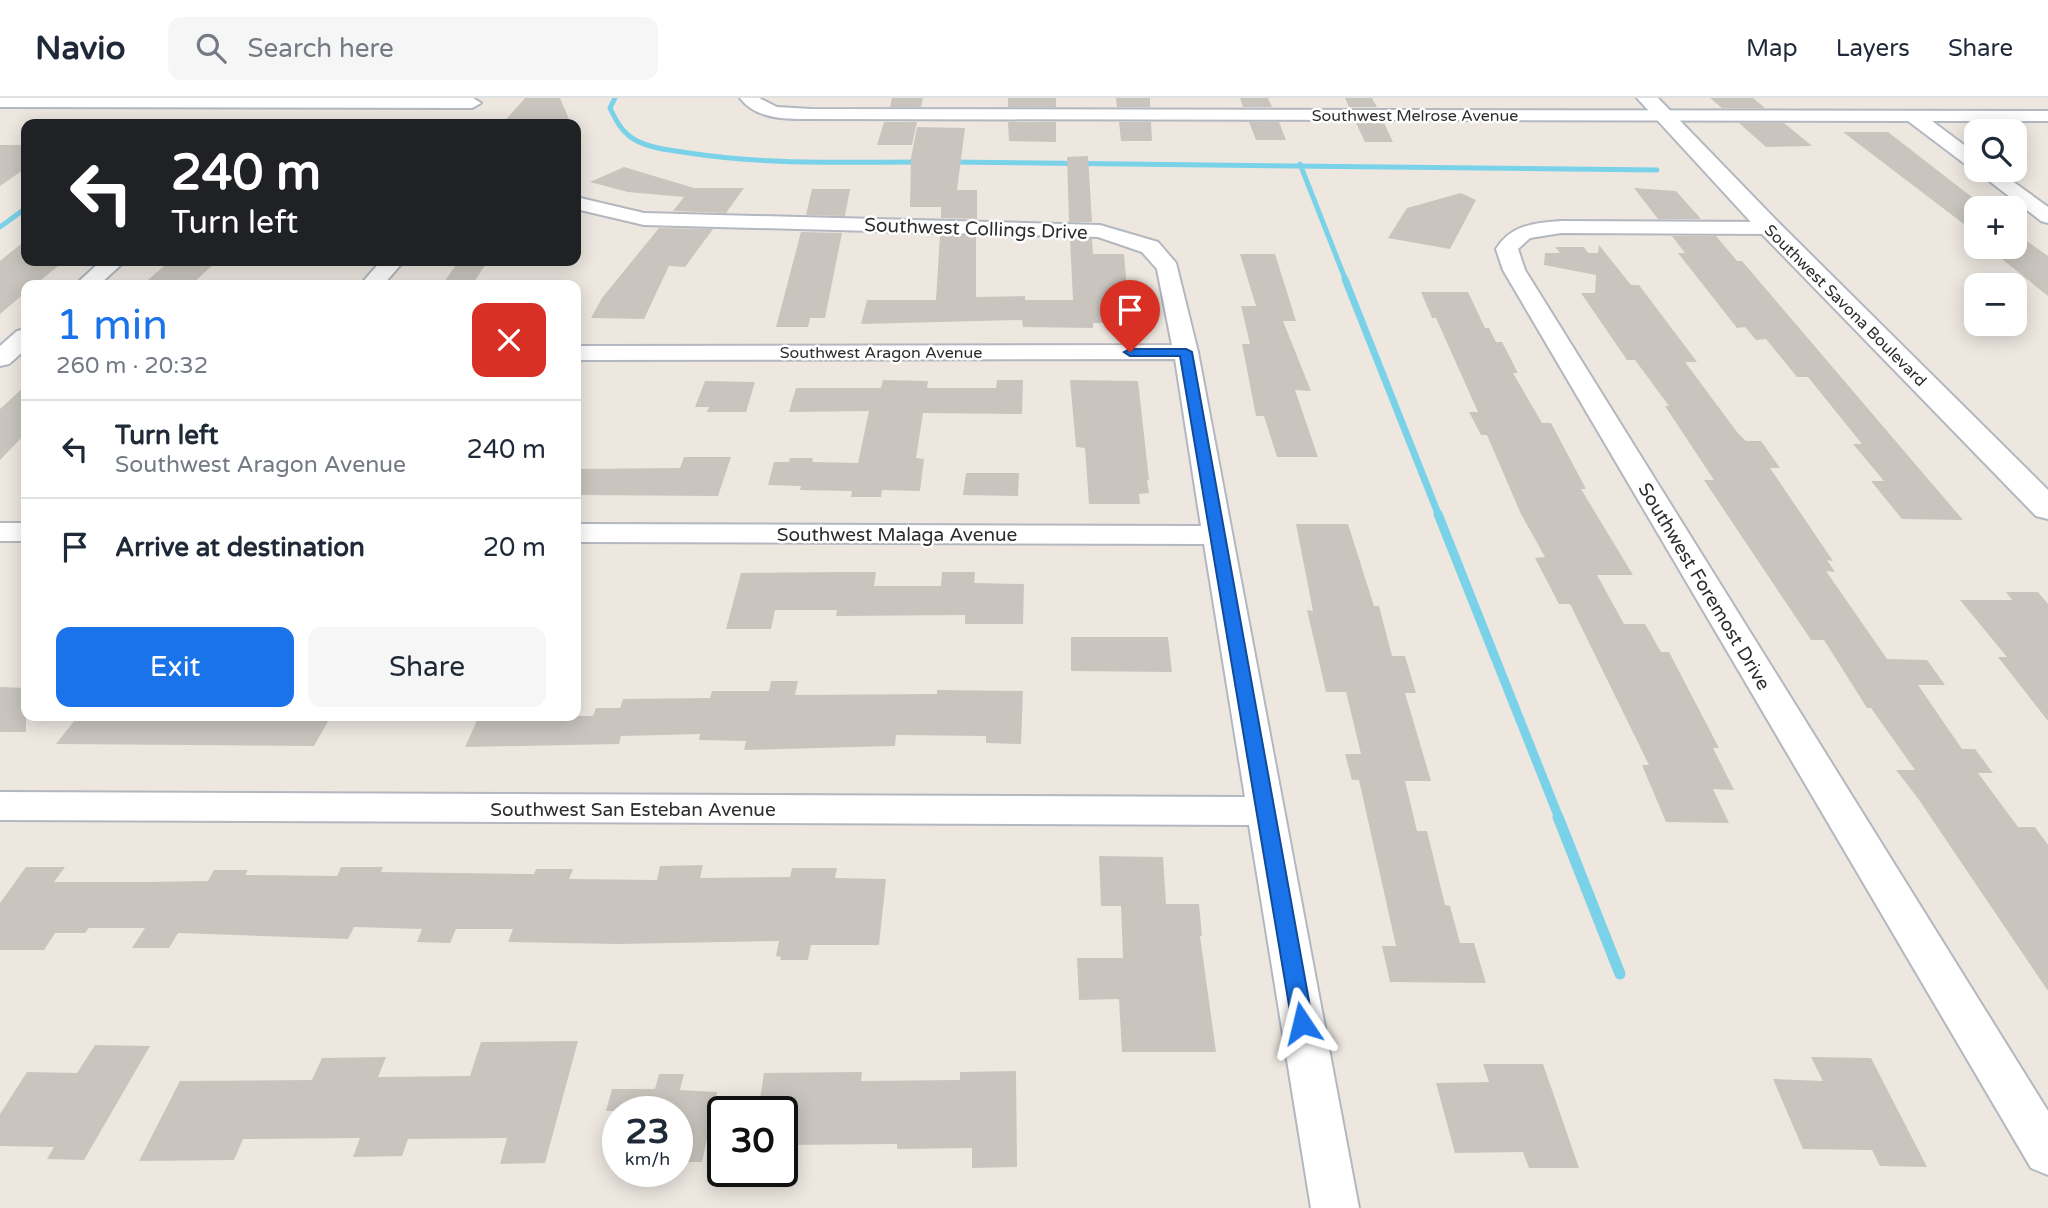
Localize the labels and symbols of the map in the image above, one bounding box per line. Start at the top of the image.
street label: Southwest Melrose Avenue [1312,106,1518,126]
street label: Southwest Collings Drive [864,214,1088,244]
street label: Southwest Savona Boulevard [1760,220,1931,391]
pin [1100,280,1160,352]
street label: Southwest Aragon Avenue [780,343,982,363]
street label: Southwest Foremost Drive [1634,479,1775,694]
street label: Southwest Malaga Avenue [777,524,1017,546]
street label: Southwest San Esteban Avenue [490,799,776,821]
position arrow [1265,986,1339,1060]
speed limit sign: 30 [707,1096,798,1187]

